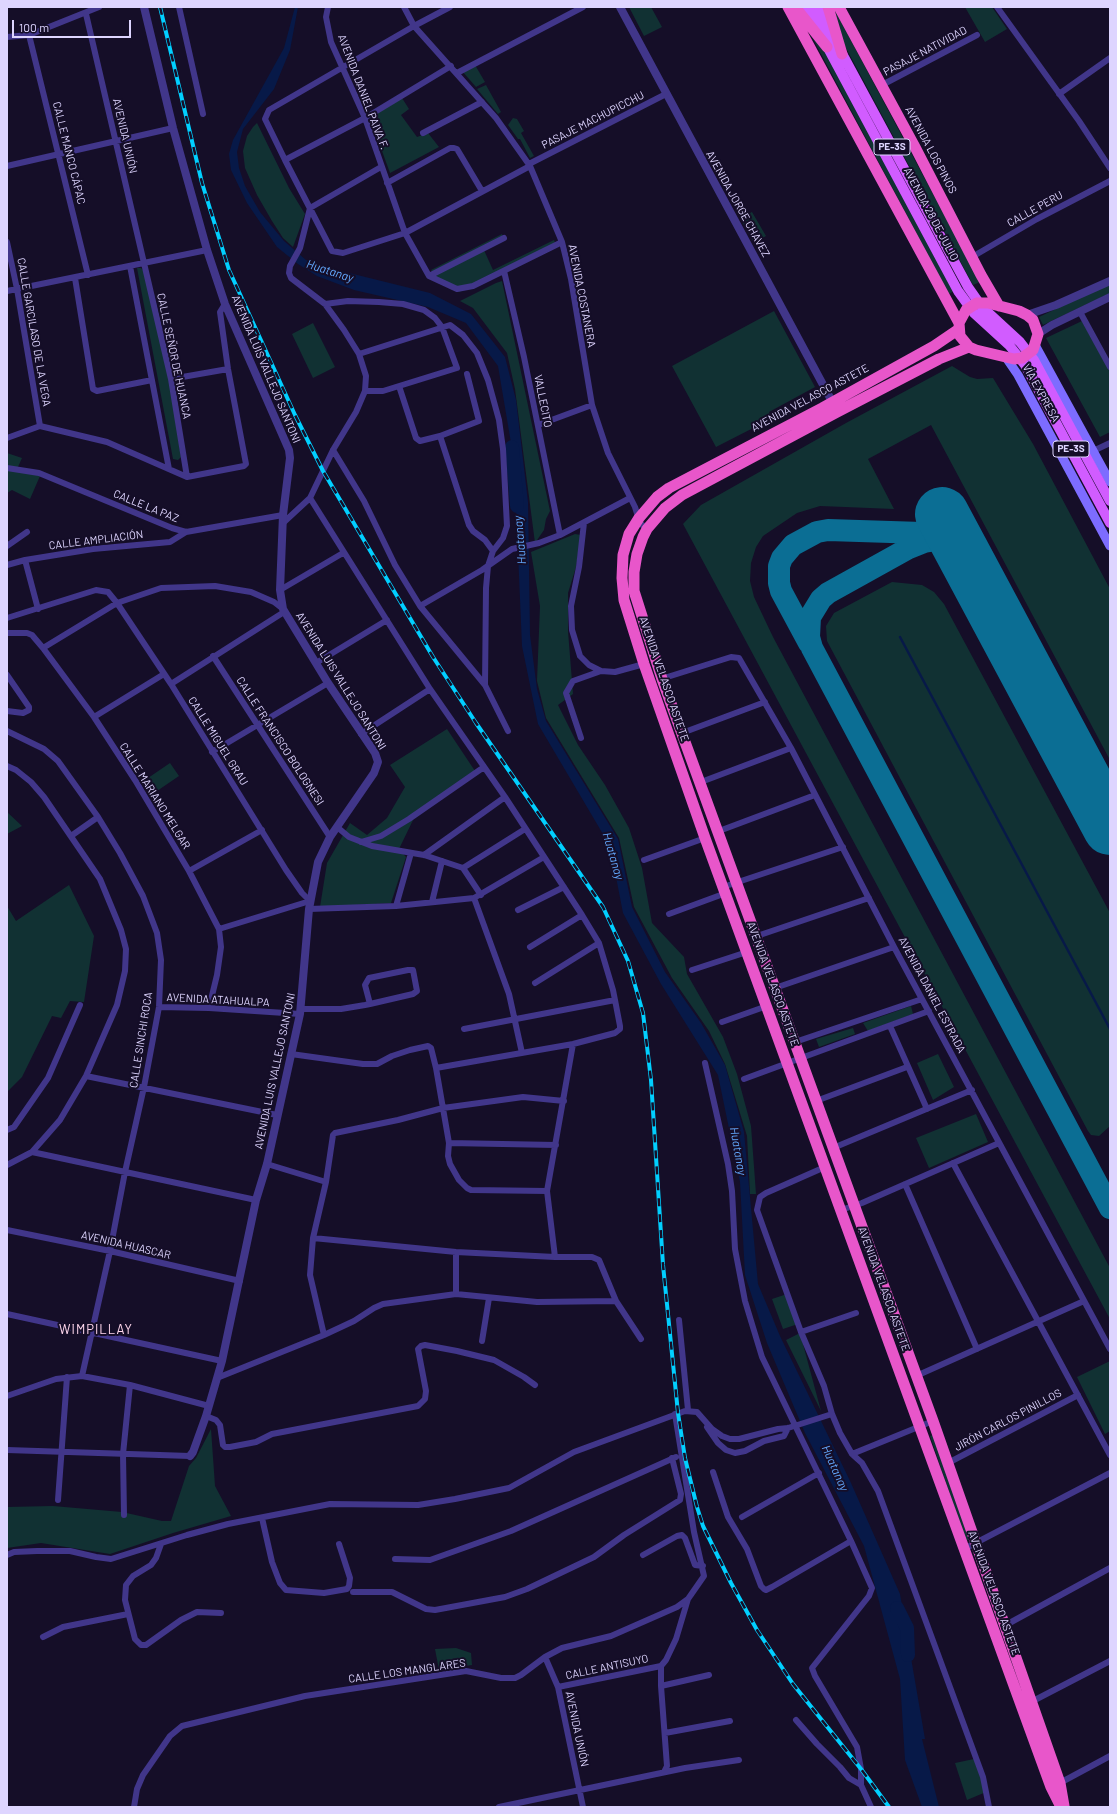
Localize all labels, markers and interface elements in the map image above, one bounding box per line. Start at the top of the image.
scale bar [14,12,133,38]
text: 100 m [19,20,49,34]
street label: PASAJE NATIVIDAD [881,23,969,79]
street label: AVENIDA DANIEL PAIVA F. [335,33,391,151]
street label: PASAJE MACHUPICCHU [539,88,647,152]
street label: AVENIDA UNIÓN [110,97,140,175]
street label: CALLE MANCO CÁPAC [50,100,88,206]
street label: AVENIDA LOS PINOS [903,104,959,196]
road number: PE-3S [874,139,910,155]
street label: AVENIDA JORGE CHAVEZ [703,149,773,259]
street label: AVENIDA 28 DE JULIO [901,165,961,263]
street label: CALLE PERU [1005,188,1065,230]
street label: AVENIDA COSTANERA [566,243,598,349]
street label: CALLE GARCILASO DE LA VEGA [14,257,54,407]
water label: Huatanay [305,257,355,285]
street label: CALLE SEÑOR DE HUANCA [154,292,194,420]
street label: AVENIDA LUIS VALLEJO SANTONI [229,293,303,445]
street label: AVENIDA VELASCO ASTETE [749,361,871,435]
street label: VÍA EXPRESA [1020,362,1062,424]
street label: VALLECITO [531,374,555,428]
road number: PE-3S [1053,441,1089,457]
street label: CALLE LA PAZ [111,487,181,525]
water label: Huatanay [511,515,529,565]
street label: CALLE AMPLIACIÓN [48,528,144,552]
street label: AVENIDA LUIS VALLEJO SANTONI [293,610,389,752]
street label: AVENIDA VELASCO ASTETE [636,615,692,743]
street label: CALLE FRANCISCO BOLOGNESI [233,674,327,808]
street label: CALLE MIGUEL GRAU [185,694,251,788]
street label: CALLE MARIANO MELGAR [117,740,193,852]
water label: Huatanay [599,831,627,881]
street label: AVENIDA VELASCO ASTETE [744,920,802,1048]
street label: AVENIDA DANIEL ESTRADA [896,935,968,1055]
street label: CALLE SINCHI ROCA [127,991,155,1089]
street label: AVENIDA ATAHUALPA [166,991,270,1009]
street label: AVENIDA LUIS VALLEJO SANTONI [252,992,298,1150]
water label: Huatanay [727,1126,749,1176]
street label: AVENIDA VELASCO ASTETE [855,1225,913,1353]
street label: AVENIDA HUASCAR [80,1228,172,1262]
district label: WIMPILLAY [59,1322,133,1338]
street label: JIRÓN CARLOS PINILLOS [952,1386,1064,1454]
water label: Huatanay [819,1443,851,1493]
street label: AVENIDA VELASCO ASTETE [965,1529,1023,1657]
street label: CALLE ANTISUYO [564,1652,650,1682]
street label: CALLE LOS MANGLARES [348,1656,466,1686]
street label: AVENIDA UNIÓN [563,1690,591,1768]

